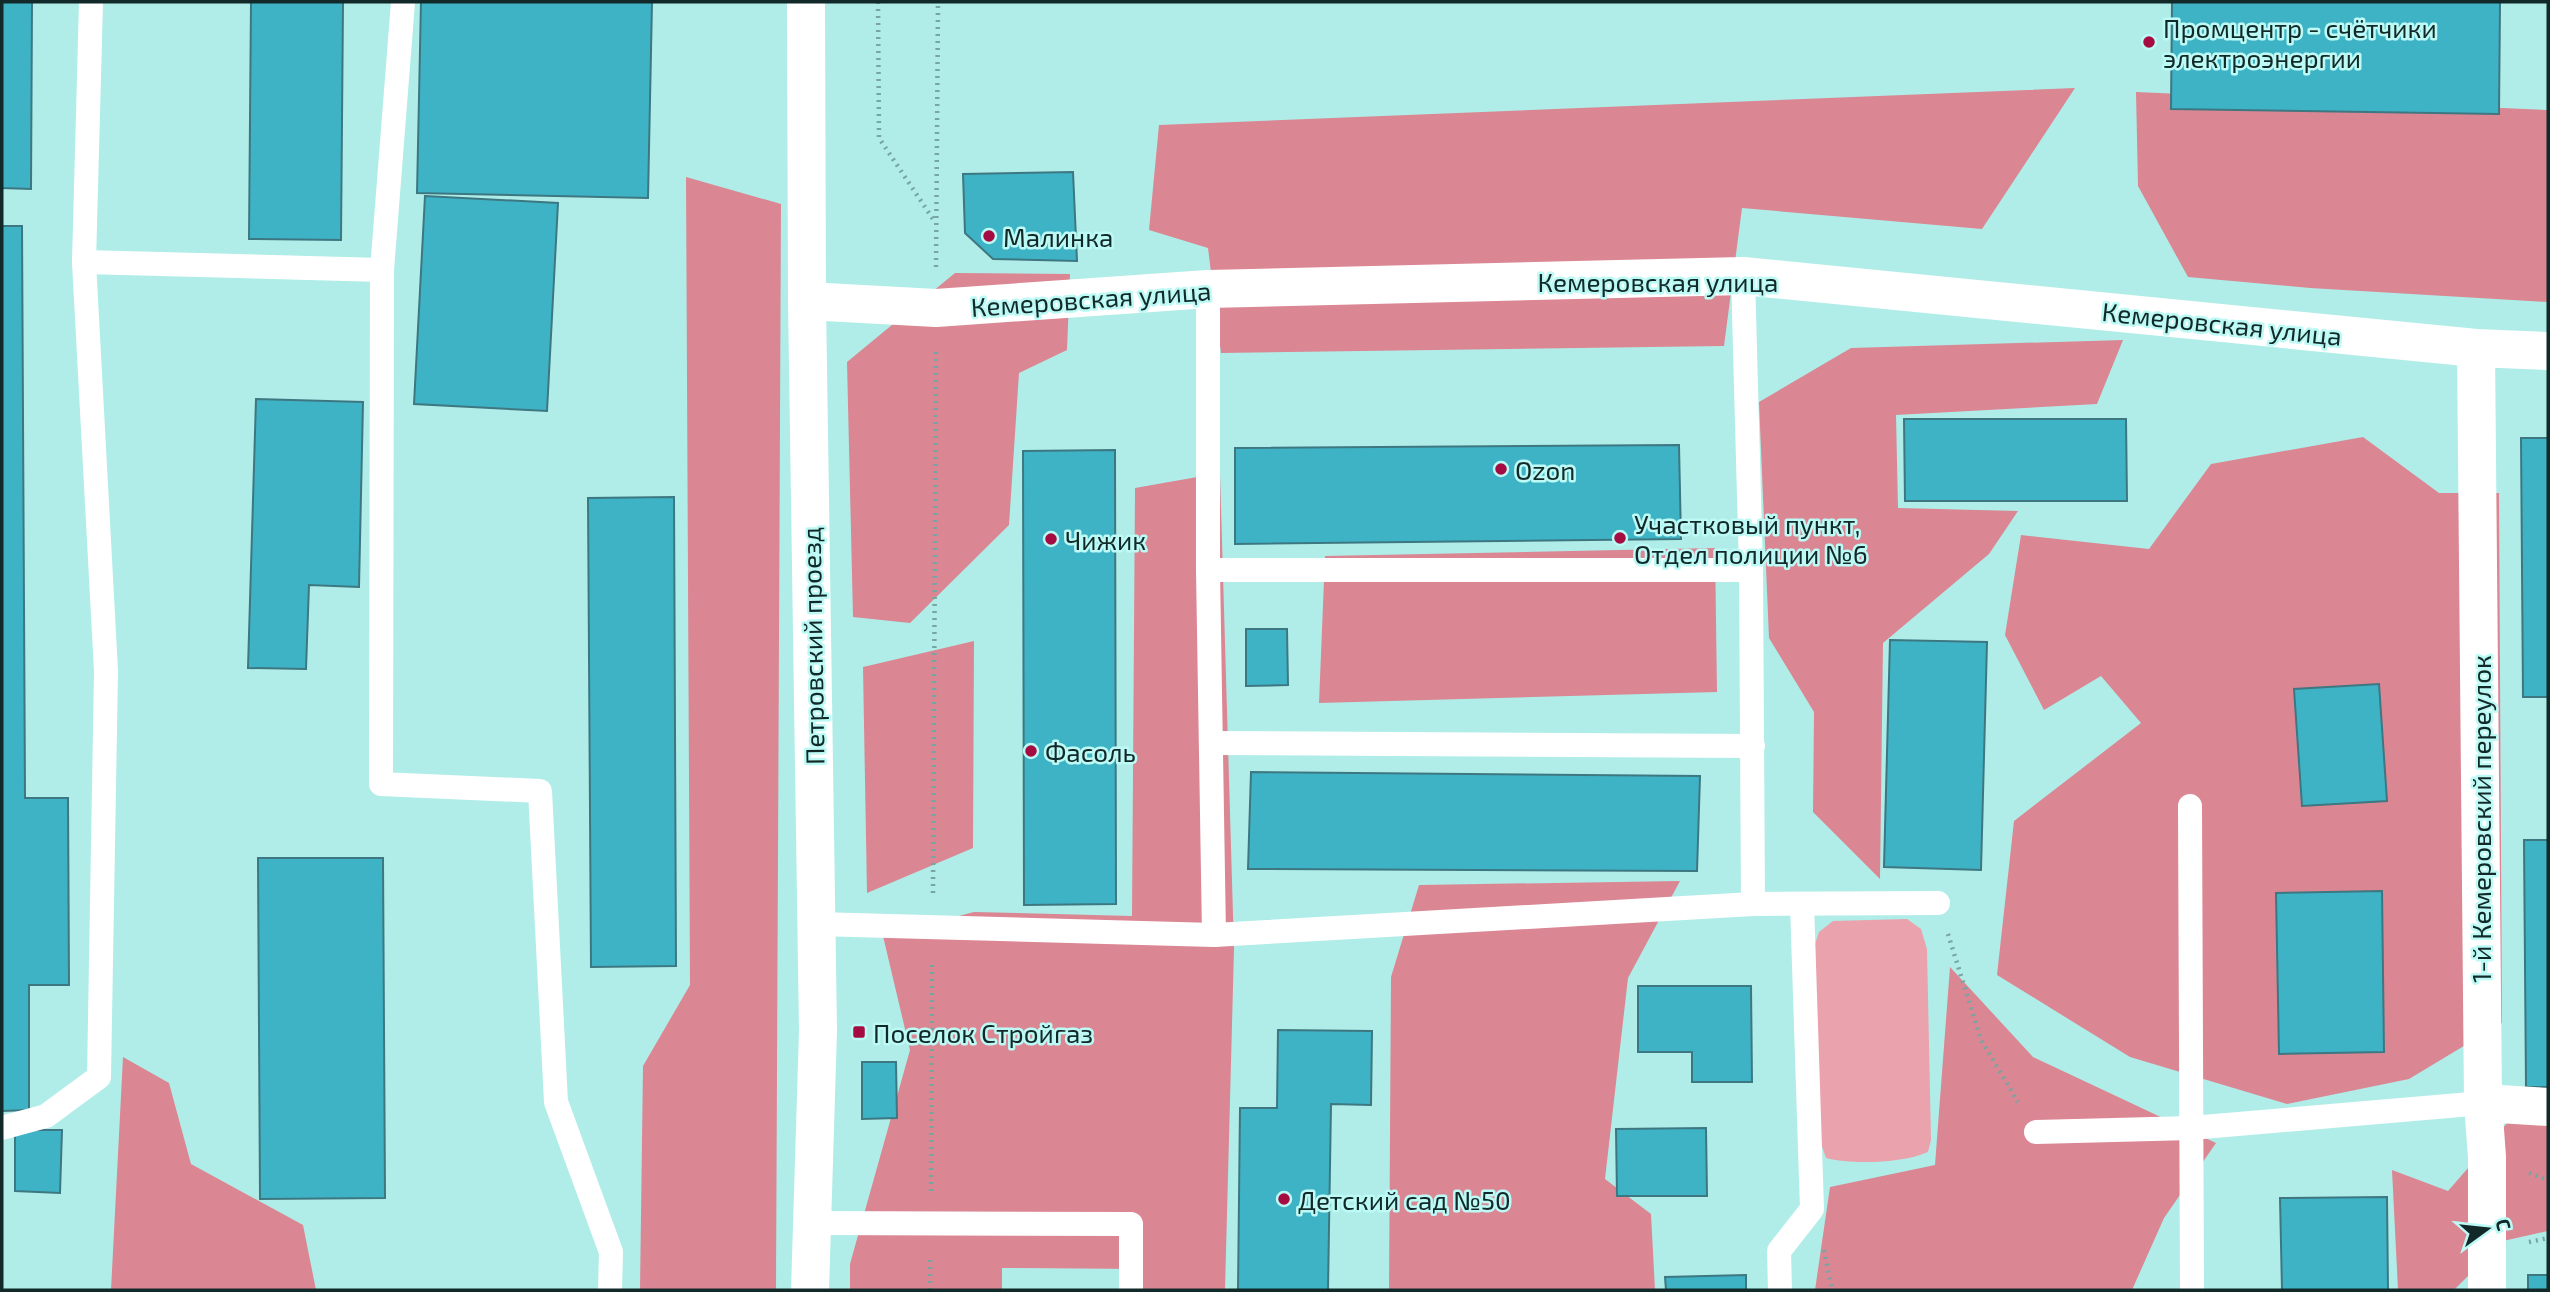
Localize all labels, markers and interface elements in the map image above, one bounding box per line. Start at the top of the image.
place label: Промцентр - счётчики электроэнергии [2163,12,2437,73]
marker: Промцентр - счётчики электроэнергии [2141,34,2157,50]
place label: Малинка [1003,221,1113,252]
marker: Малинка [981,228,997,244]
street label: Кемеровская улица [1538,266,1778,298]
street label: Кемеровская улица [970,274,1212,323]
street label: Кемеровская улица [2100,295,2343,352]
place label: Ozon [1515,454,1575,485]
marker: Ozon [1493,461,1509,477]
place label: Участковый пункт, Отдел полиции №6 [1634,508,1868,569]
place label: Чижик [1065,524,1146,555]
street label: Петровский проезд [794,527,830,765]
marker: Участковый пункт, Отдел полиции №6 [1612,530,1628,546]
marker: Чижик [1043,531,1059,547]
street label: 1-й Кемеровский переулок [2465,655,2497,983]
place label: Фасоль [1045,736,1136,767]
marker: Фасоль [1023,743,1039,759]
place label: Поселок Стройгаз [873,1017,1093,1048]
marker: Поселок Стройгаз [851,1024,867,1040]
place label: Детский сад №50 [1298,1184,1511,1215]
marker: Детский сад №50 [1276,1191,1292,1207]
north arrow [2452,1194,2522,1264]
text: С [2491,1216,2516,1233]

